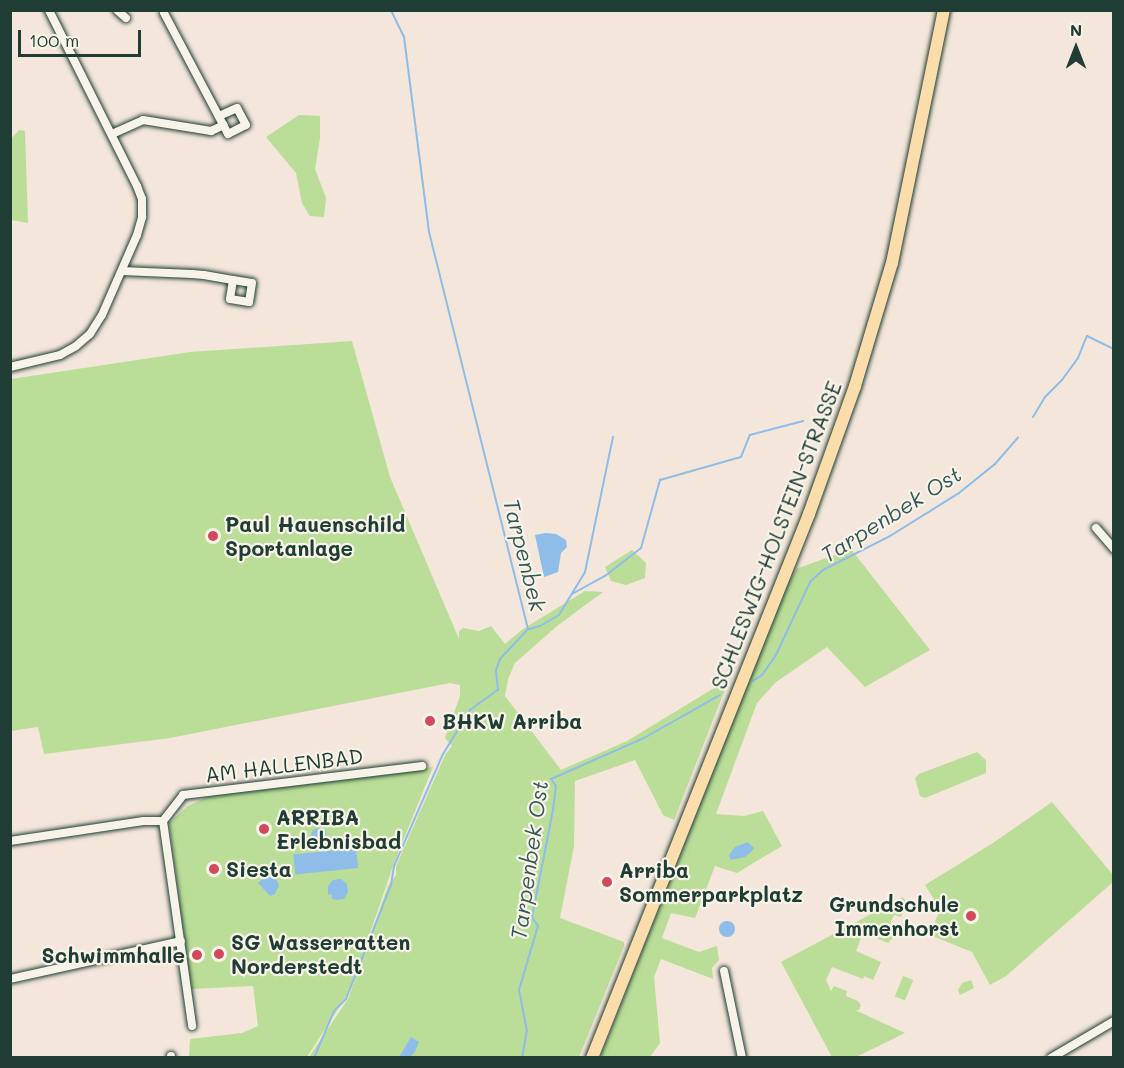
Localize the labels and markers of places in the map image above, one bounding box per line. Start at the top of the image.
place label: Paul Hauenschild Sportanlage [225,511,405,561]
marker: Paul Hauenschild Sportanlage [206,529,220,543]
place label: BHKW Arriba [442,708,582,734]
marker: BHKW Arriba [423,714,437,728]
place label: ARRIBA Erlebnisbad [276,804,401,854]
marker: ARRIBA Erlebnisbad [257,822,271,836]
place label: Siesta [226,856,292,882]
place label: Arriba Sommerparkplatz [619,857,803,907]
marker: Siesta [207,862,221,876]
marker: Arriba Sommerparkplatz [600,875,614,889]
place label: Grundschule Immenhorst [829,891,959,941]
marker: Grundschule Immenhorst [964,909,978,923]
place label: SG Wasserratten Norderstedt [231,929,410,979]
place label: Schwimmhalle [42,942,185,968]
marker: SG Wasserratten Norderstedt [212,947,226,961]
marker: Schwimmhalle [190,948,204,962]

